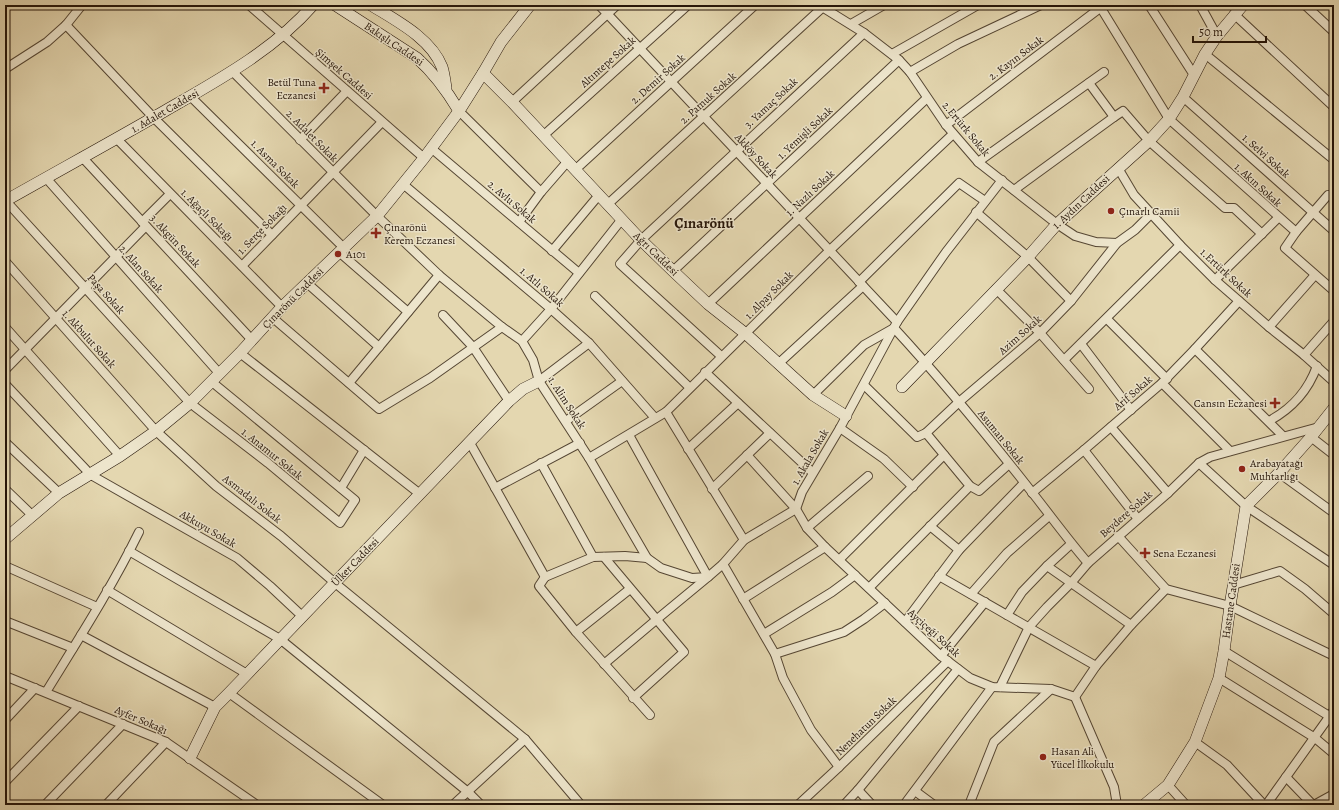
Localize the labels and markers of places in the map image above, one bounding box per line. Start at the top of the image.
place label: Betül Tuna Eczanesi [267,75,317,103]
marker: Betül Tuna Eczanesi [319,83,329,93]
place label: Çınarlı Camii [1119,204,1180,219]
marker: Çınarlı Camii [1106,206,1116,216]
place label: Çınarönü Kerem Eczanesi [384,220,455,248]
marker: Çınarönü Kerem Eczanesi [371,228,381,238]
place label: A101 [345,247,366,262]
marker: A101 [333,249,343,259]
place label: Cansın Eczanesi [1194,396,1267,411]
marker: Cansın Eczanesi [1270,398,1280,408]
place label: Arabayatağı Muhtarlığı [1249,456,1303,484]
marker: Arabayatağı Muhtarlığı [1237,464,1247,474]
place label: Sena Eczanesi [1153,546,1216,561]
marker: Sena Eczanesi [1140,548,1150,558]
place label: Hasan Ali Yücel İlkokulu [1050,744,1114,772]
marker: Hasan Ali Yücel İlkokulu [1038,752,1048,762]

